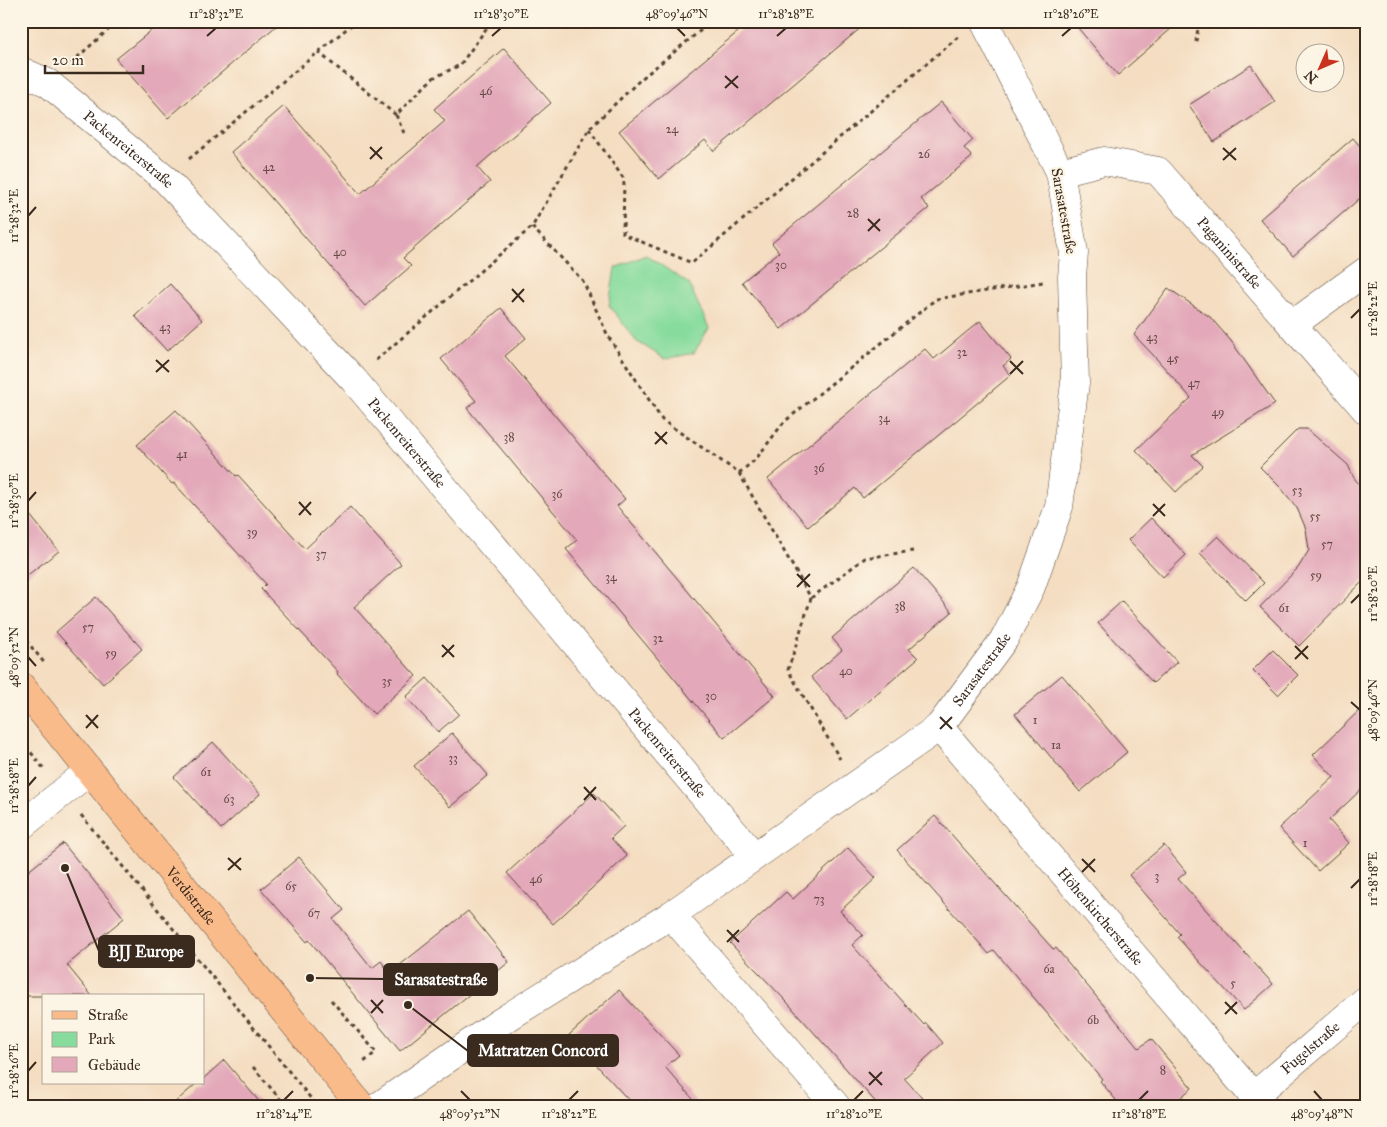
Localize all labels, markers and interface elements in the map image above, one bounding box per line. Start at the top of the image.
text: 11°28'32"E [189,7,243,21]
text: 11°28'30"E [473,7,529,21]
text: 48°09'46"N [646,7,708,21]
text: 11°28'28"E [758,7,814,21]
text: 11°28'26"E [1043,7,1099,21]
scale bar [45,42,142,74]
north arrow [1294,42,1344,92]
text: 20 m [52,51,84,69]
text: N [1301,67,1321,87]
house number: 46 [480,84,493,98]
street label: Packenreiterstraße [80,107,178,192]
house number: 24 [666,122,679,136]
house number: 26 [918,147,931,161]
house number: 42 [263,160,275,174]
street label: Sarasatestraße [1048,167,1080,255]
text: 11°28'32"E [7,189,21,243]
house number: 28 [847,206,859,220]
street label: Paganinistraße [1193,213,1265,293]
house number: 40 [333,245,347,259]
house number: 30 [775,258,787,272]
text: 11°28'22"E [1366,281,1380,337]
house number: 43 [159,320,171,334]
house number: 43 [1146,330,1158,344]
house number: 32 [957,345,967,359]
house number: 45 [1167,351,1180,365]
house number: 47 [1188,376,1200,390]
street label: Packenreiterstraße [364,394,450,492]
house number: 49 [1211,405,1225,419]
house number: 34 [878,411,890,425]
house number: 38 [503,430,515,444]
house number: 41 [176,447,188,461]
house number: 36 [814,461,825,475]
text: 11°28'30"E [7,473,21,529]
house number: 53 [1292,483,1302,497]
house number: 36 [552,487,563,501]
house number: 55 [1309,509,1321,523]
house number: 39 [246,525,258,539]
house number: 57 [1321,537,1333,551]
house number: 37 [315,547,327,561]
text: 11°28'20"E [1366,566,1380,622]
house number: 59 [1310,568,1322,582]
house number: 34 [605,570,617,584]
house number: 38 [894,599,906,613]
house number: 61 [1279,601,1290,615]
house number: 57 [82,620,94,634]
text: 48°09'52"N [7,626,21,688]
street label: Sarasatestraße [948,630,1015,710]
house number: 32 [653,631,663,645]
house number: 59 [105,646,117,660]
house number: 40 [839,664,853,678]
house number: 35 [382,674,393,688]
text: 48°09'46"N [1366,679,1380,741]
house number: 30 [705,689,717,703]
street label: Packenreiterstraße [624,704,710,802]
house number: 1 [1033,713,1038,727]
house number: 1a [1051,738,1062,752]
house number: 33 [448,751,458,765]
text: 11°28'28"E [7,758,21,814]
house number: 61 [201,765,212,779]
house number: 63 [224,792,235,806]
house number: 1 [1303,836,1308,850]
text: 11°28'18"E [1366,851,1380,906]
street label: Verdistraße [161,862,220,929]
street label: Höhenkircherstraße [1054,864,1147,969]
house number: 3 [1155,869,1160,883]
house number: 46 [530,872,543,886]
house number: 65 [285,879,297,893]
house number: 73 [813,892,825,906]
house number: 67 [308,906,320,920]
callout: BJJ Europe [99,936,194,967]
text: BJJ Europe [108,942,184,962]
house number: 6a [1043,962,1056,976]
callout: Sarasatestraße [384,964,497,995]
text: Sarasatestraße [395,970,488,989]
house number: 5 [1230,976,1236,990]
legend [42,994,205,1084]
text: Straße [88,1006,128,1024]
house number: 6b [1087,1013,1099,1027]
street label: Fugelstraße [1277,1018,1343,1078]
text: Park [88,1030,115,1048]
callout: Matratzen Concord [468,1035,618,1066]
text: Matratzen Concord [478,1041,609,1060]
text: 11°28'26"E [7,1043,21,1099]
text: Gebäude [88,1056,141,1074]
house number: 8 [1160,1063,1166,1077]
text: 11°28'24"E [256,1107,312,1121]
text: 48°09'52"N [439,1107,501,1121]
text: 11°28'22"E [541,1107,597,1121]
text: 11°28'20"E [826,1107,883,1121]
text: 11°28'18"E [1112,1107,1167,1121]
text: 48°09'48"N [1291,1107,1353,1121]

